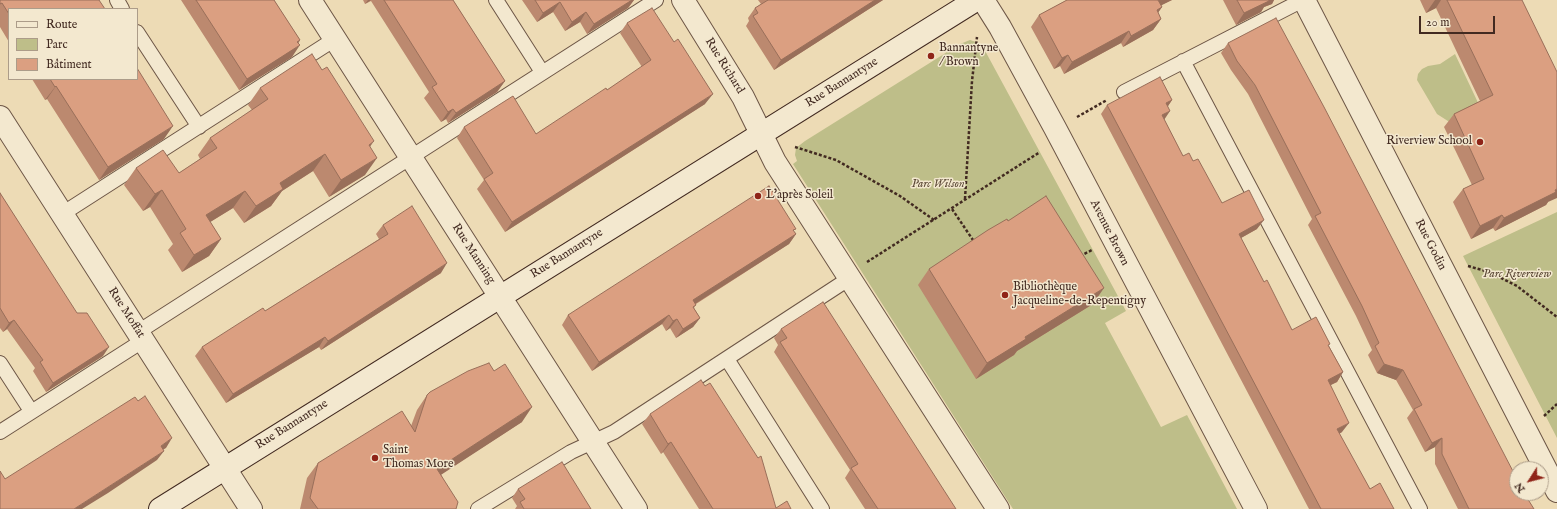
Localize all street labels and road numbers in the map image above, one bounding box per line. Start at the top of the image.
street label: Rue Richard [701,35,747,97]
street label: Rue Bannantyne [803,55,881,111]
street label: Avenue Brown [1086,198,1132,268]
street label: Rue Godin [1411,217,1449,273]
street label: Rue Manning [448,221,498,287]
street label: Rue Bannantyne [528,226,606,282]
street label: Rue Moffat [104,285,148,341]
street label: Rue Bannantyne [253,397,331,453]

